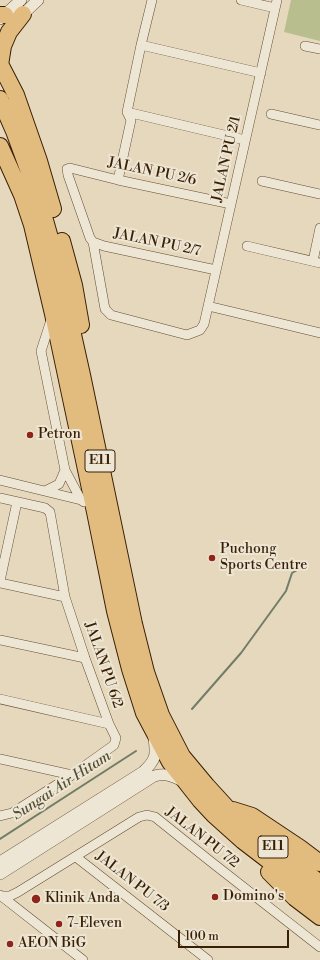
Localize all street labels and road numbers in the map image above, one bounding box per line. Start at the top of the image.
street label: JALAN PU 2/1 [209,114,245,204]
street label: JALAN PU 2/6 [106,154,198,190]
street label: JALAN PU 2/7 [112,226,202,260]
road number: E11 [85,450,115,472]
street label: JALAN PU 6/2 [80,620,126,710]
street label: JALAN PU 7/2 [162,804,242,872]
road number: E11 [258,836,288,858]
street label: JALAN PU 7/3 [92,848,172,916]

